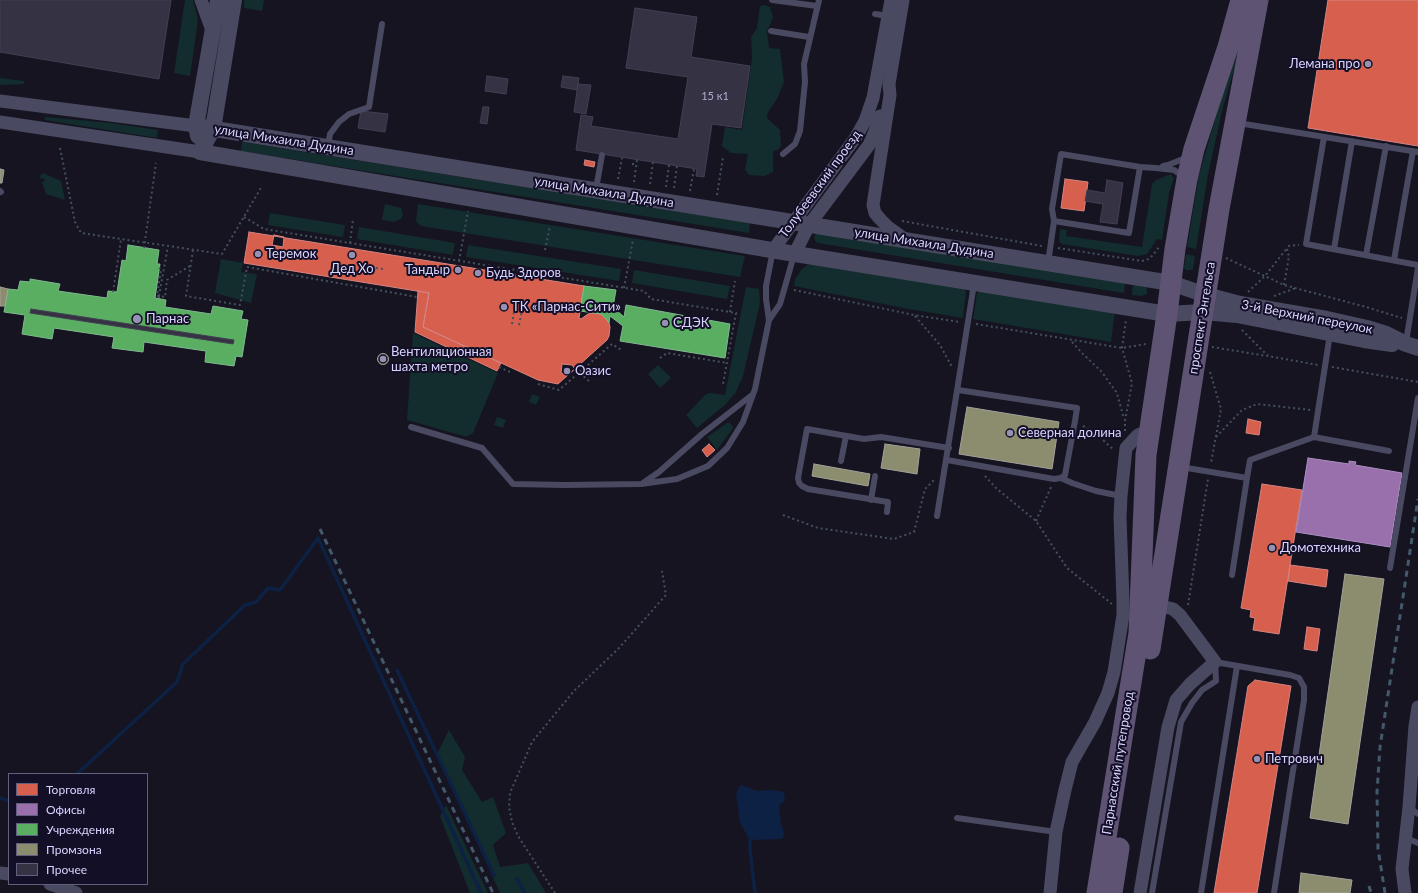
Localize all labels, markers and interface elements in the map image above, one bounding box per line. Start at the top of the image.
place label: Лемана про [1289,56,1360,72]
marker: Лемана про [1363,59,1373,69]
house number: 15 к1 [701,89,729,103]
street label: улица Михаила Дудина [213,121,355,159]
street label: Толубеевский проезд [776,127,864,241]
street label: улица Михаила Дудина [533,173,675,211]
street label: улица Михаила Дудина [853,224,995,262]
place label: Теремок [266,246,316,262]
marker: Теремок [253,249,263,259]
marker: Дед Хо [347,250,357,260]
place label: Дед Хо [330,261,374,277]
street label: проспект Энгельса [1185,261,1219,375]
place label: Тандыр [405,262,450,278]
marker: Тандыр [453,265,463,275]
place label: Будь Здоров [486,265,561,281]
marker: Будь Здоров [473,268,483,278]
street label: 3-й Верхний переулок [1240,297,1374,337]
place label: ТК «Парнас-Сити» [512,299,621,315]
marker: ТК «Парнас-Сити» [499,302,509,312]
place label: Парнас [146,311,189,327]
marker: Парнас [131,313,143,325]
place label: СДЭК [673,315,709,331]
marker: СДЭК [660,318,670,328]
place label: Вентиляционная шахта метро [391,344,492,375]
marker: Вентиляционная шахта метро [378,354,388,364]
place label: Оазис [575,363,611,379]
marker: Оазис [562,366,572,376]
place label: Северная долина [1018,425,1121,441]
marker: Северная долина [1005,428,1015,438]
place label: Домотехника [1280,540,1361,556]
marker: Домотехника [1267,543,1277,553]
street label: Парнасский путепровод [1099,690,1137,836]
place label: Петрович [1265,751,1323,767]
marker: Петрович [1252,754,1262,764]
legend [8,773,148,885]
text: Торговля [46,782,96,797]
text: Офисы [46,802,85,817]
text: Учреждения [46,822,115,837]
text: Промзона [46,842,102,857]
text: Прочее [46,862,87,877]

